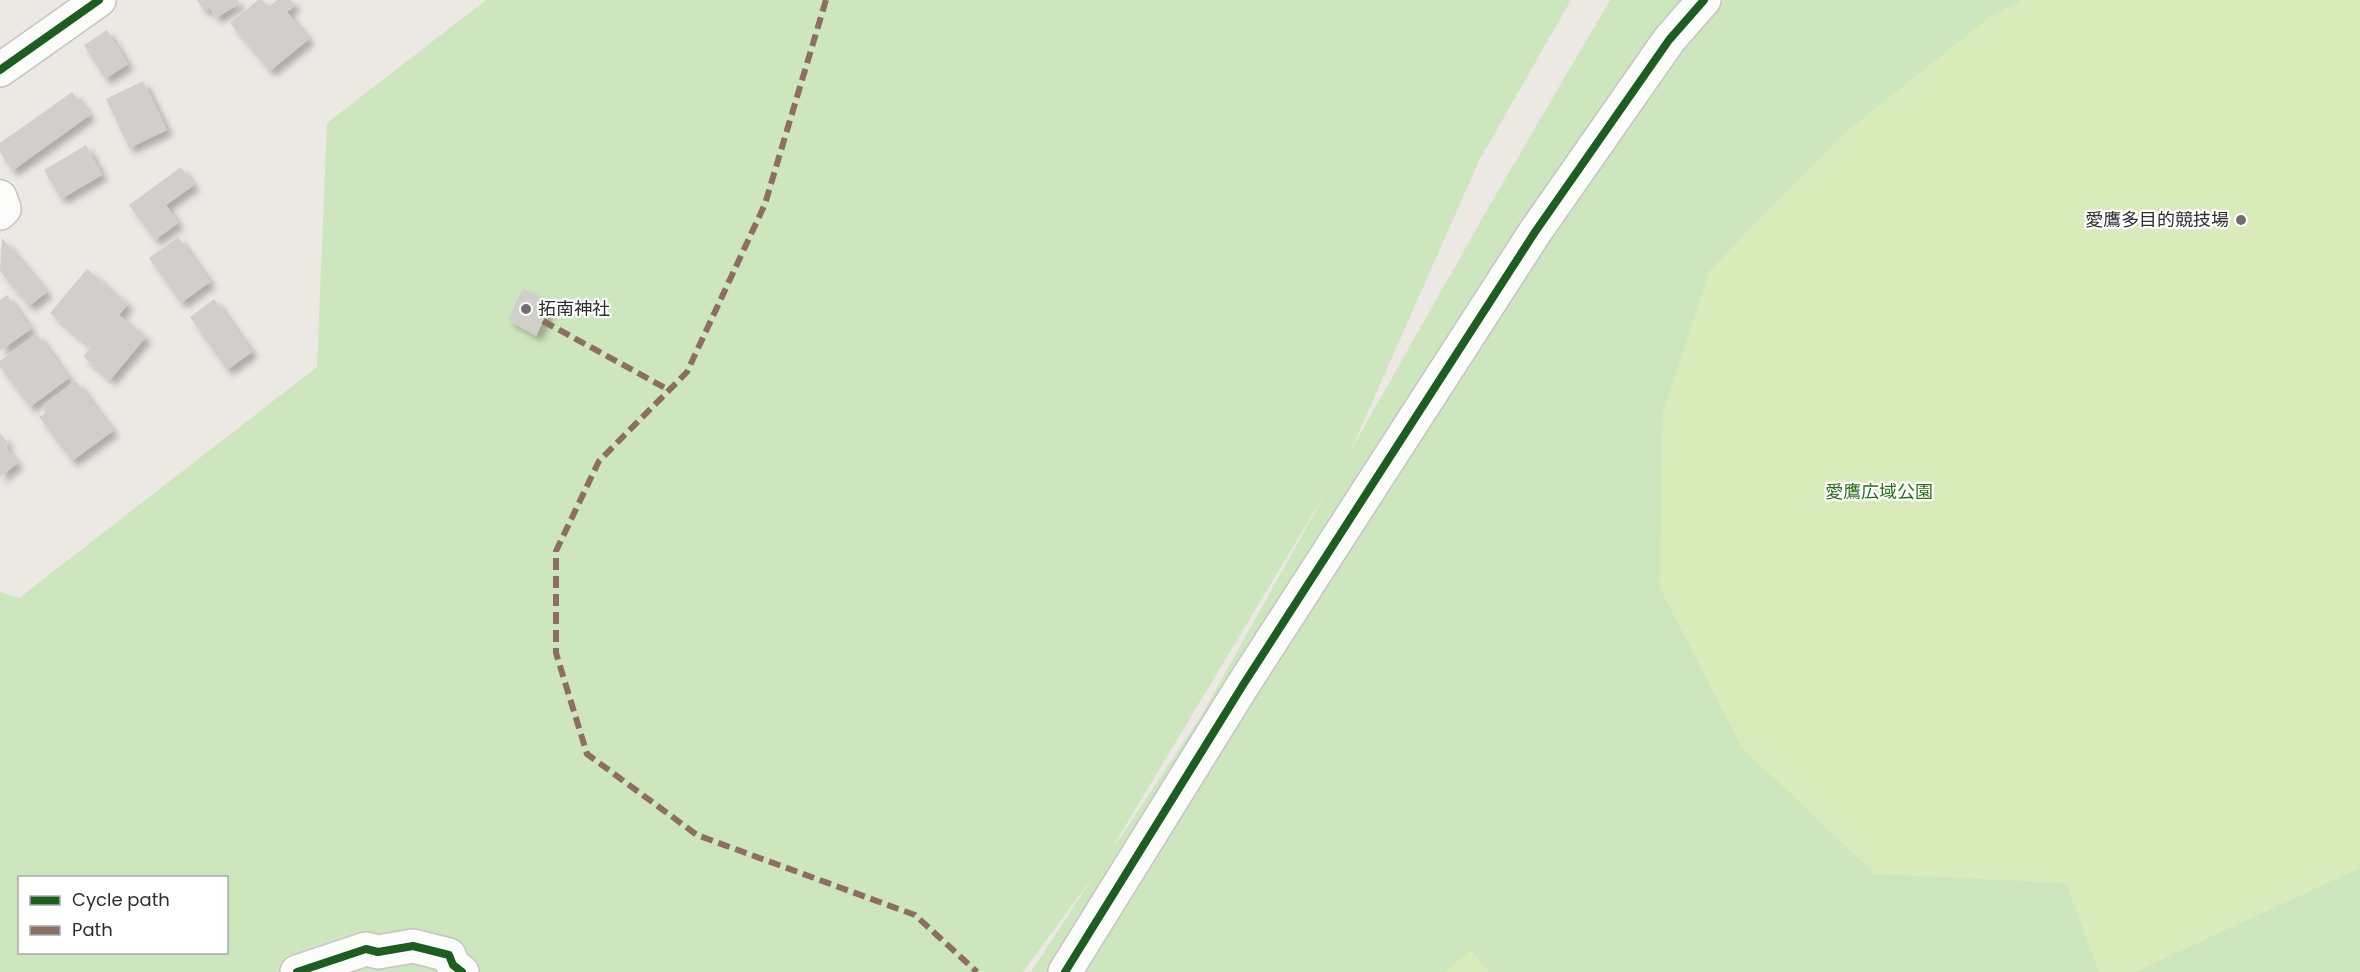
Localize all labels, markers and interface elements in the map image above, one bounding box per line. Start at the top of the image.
place label: 愛鷹多目的競技場 [2085,207,2229,232]
marker: 愛鷹多目的競技場 [2234,213,2248,227]
place label: 拓南神社 [538,296,610,321]
marker: 拓南神社 [519,302,533,316]
park label: 愛鷹広域公園 [1825,479,1933,504]
legend [18,876,228,954]
text: Cycle path [72,887,170,912]
text: Path [72,917,113,942]

